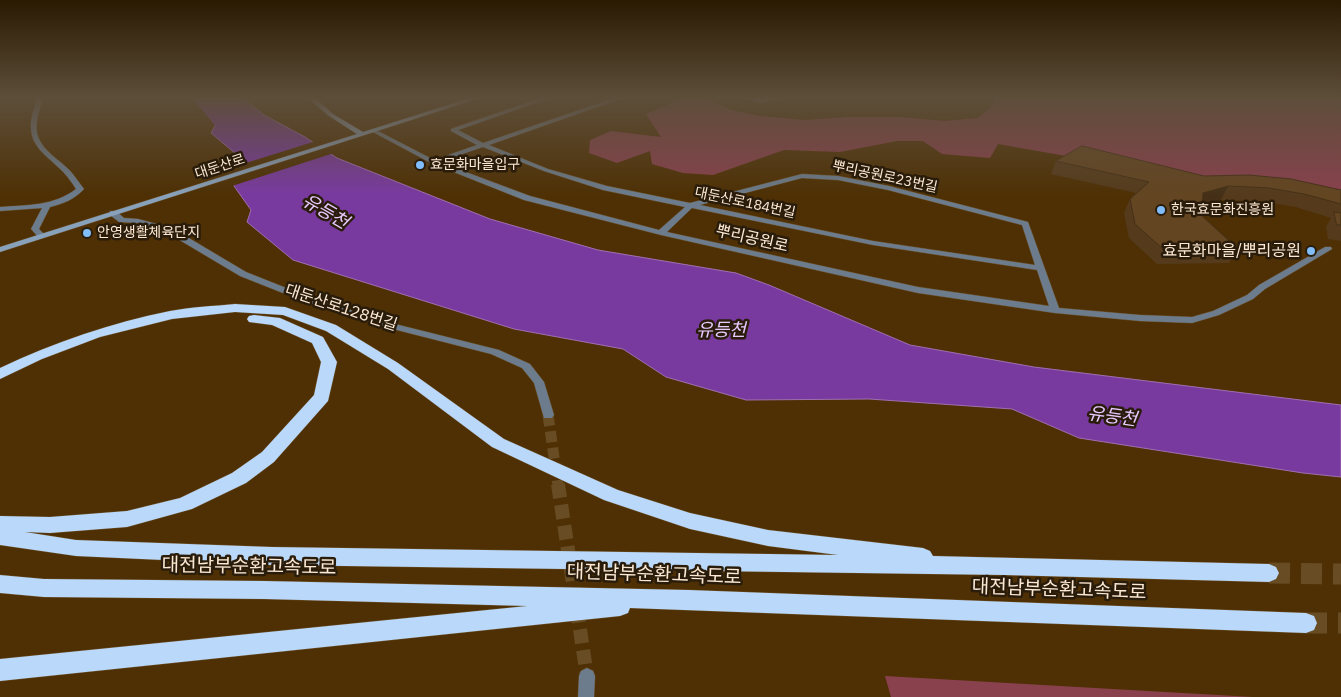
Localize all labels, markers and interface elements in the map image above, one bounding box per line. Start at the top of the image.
street label: 대둔산로 [193,151,247,183]
place label: 효문화마을입구 [430,157,520,173]
street label: 뿌리공원로23번길 [831,158,939,196]
marker: 효문화마을입구 [414,159,426,171]
street label: 대둔산로184번길 [693,184,797,222]
water label: 유등천 [298,190,352,234]
place label: 한국효문화진흥원 [1171,202,1274,218]
marker: 한국효문화진흥원 [1155,204,1167,216]
street label: 뿌리공원로 [714,221,790,257]
place label: 안영생활체육단지 [97,225,200,241]
marker: 안영생활체육단지 [81,227,93,239]
place label: 효문화마을/뿌리공원 [1162,241,1301,261]
marker: 효문화마을/뿌리공원 [1305,245,1317,257]
street label: 대둔산로128번길 [282,281,400,335]
water label: 유등천 [696,320,746,342]
water label: 유등천 [1086,403,1138,431]
street label: 대전남부순환고속도로 [161,554,337,580]
street label: 대전남부순환고속도로 [566,561,742,589]
street label: 대전남부순환고속도로 [971,576,1147,604]

